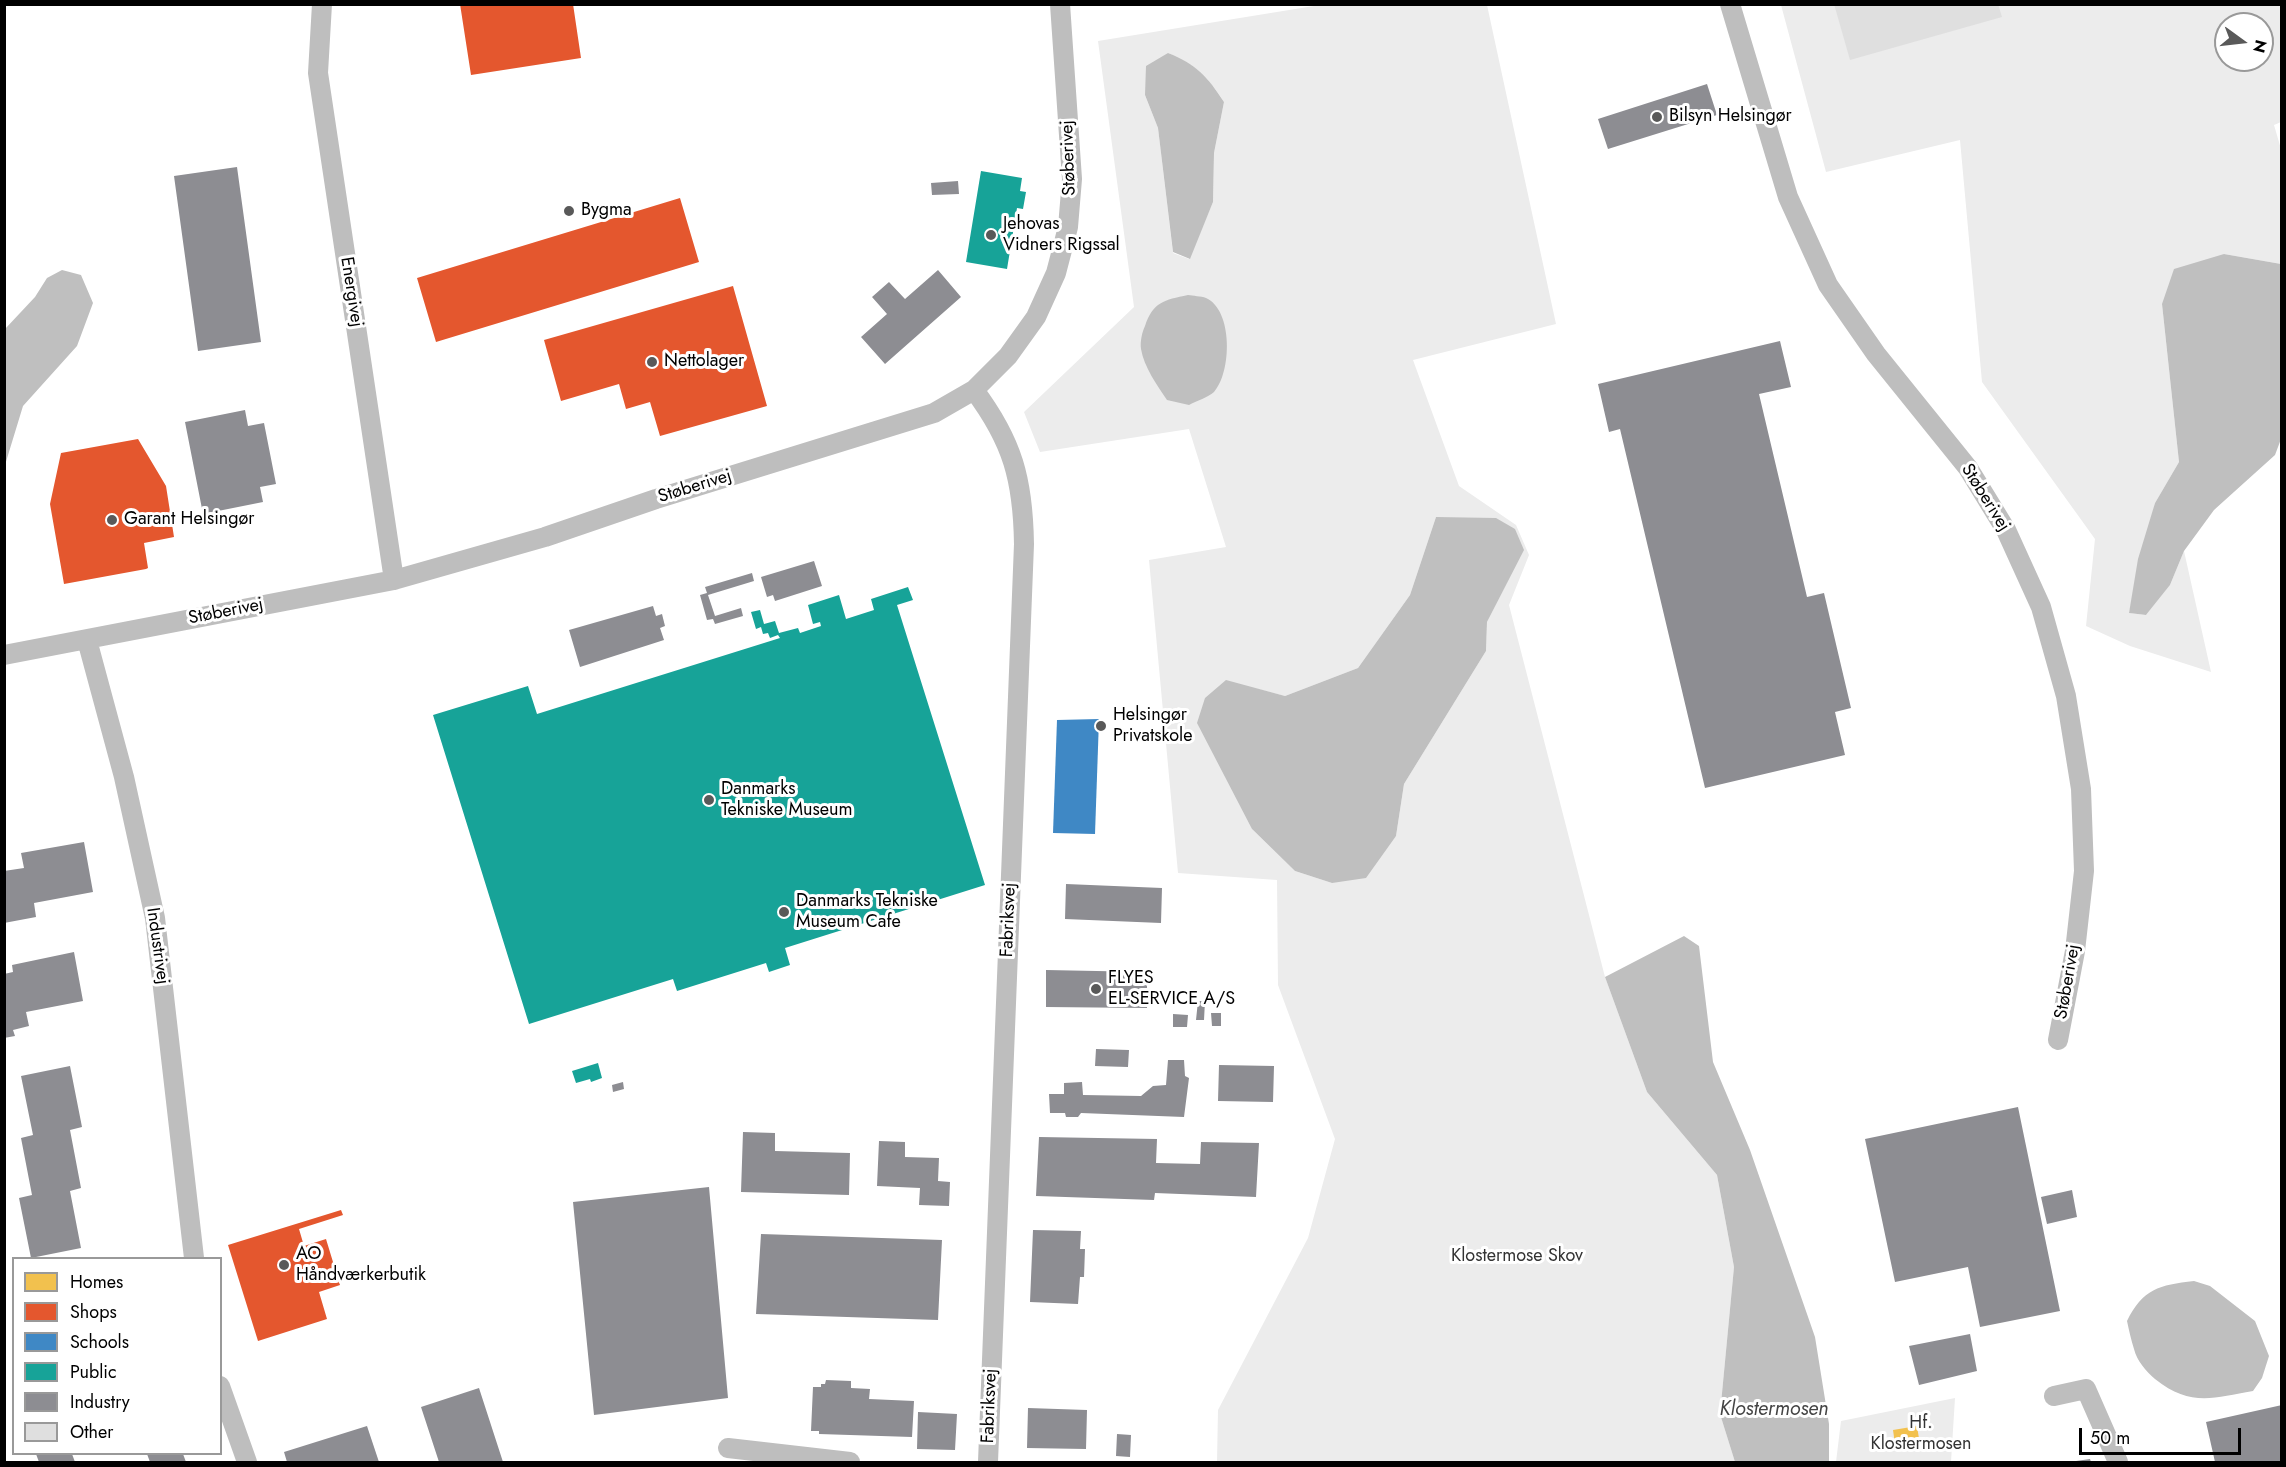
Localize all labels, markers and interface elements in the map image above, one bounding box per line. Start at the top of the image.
north arrow [2214,12,2274,72]
text: N [2247,37,2273,55]
place label: Bilsyn Helsingør [1669,106,1792,128]
marker: Bilsyn Helsingør [1650,110,1664,124]
street label: Støberivej [1057,120,1081,196]
place label: Bygma [581,200,632,222]
marker: Bygma [562,204,576,218]
place label: Jehovas Vidners Rigssal [1003,214,1120,256]
marker: Jehovas Vidners Rigssal [984,228,998,242]
street label: Energivej [335,255,367,329]
place label: Nettolager [664,351,744,373]
marker: Nettolager [645,355,659,369]
street label: Støberivej [1956,460,2014,536]
street label: Støberivej [656,466,734,508]
place label: Garant Helsingør [124,509,255,531]
marker: Garant Helsingør [105,513,119,527]
street label: Støberivej [187,594,265,630]
place label: Helsingør Privatskole [1113,705,1192,748]
marker: Helsingør Privatskole [1094,719,1108,733]
place label: Danmarks Tekniske Museum [721,779,853,822]
marker: Danmarks Tekniske Museum [702,793,716,807]
street label: Fabriksvej [997,882,1021,958]
place label: Danmarks Tekniske Museum Cafe [796,891,938,934]
marker: Danmarks Tekniske Museum Cafe [777,905,791,919]
street label: Industrivej [141,906,173,986]
street label: Støberivej [2051,943,2085,1021]
place label: FLYES EL-SERVICE A/S [1108,968,1235,1010]
marker: FLYES EL-SERVICE A/S [1089,982,1103,996]
place label: AO Håndværkerbutik [296,1244,426,1286]
park label: Klostermose Skov [1451,1246,1583,1268]
legend [12,1257,222,1455]
marker: AO Håndværkerbutik [277,1258,291,1272]
text: Homes [70,1269,123,1295]
text: Shops [70,1299,117,1325]
text: Schools [70,1329,129,1355]
text: Public [70,1359,117,1385]
street label: Fabriksvej [978,1368,1002,1444]
text: Industry [70,1389,130,1415]
water label: Klostermosen [1720,1398,1828,1422]
park label: Hf. Klostermosen [1871,1413,1971,1456]
scale bar [2082,1416,2244,1454]
text: Other [70,1419,113,1445]
text: 50 m [2090,1425,2130,1451]

